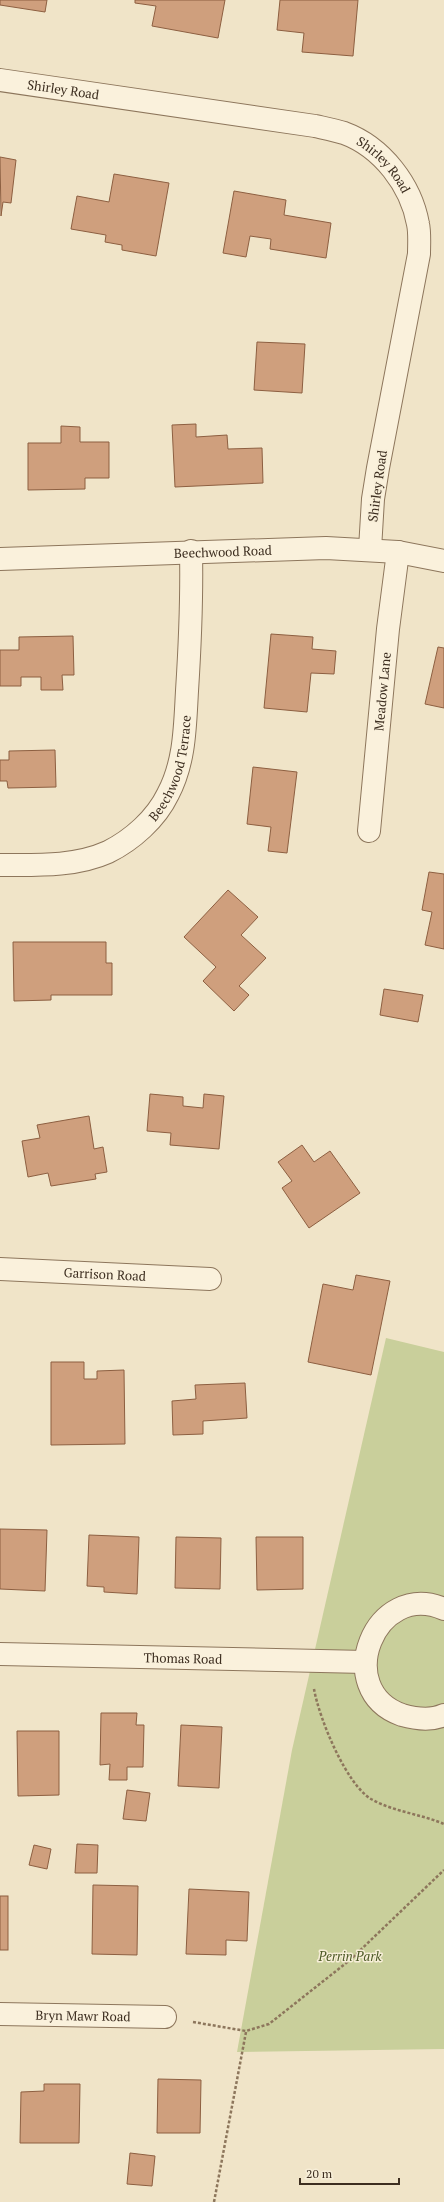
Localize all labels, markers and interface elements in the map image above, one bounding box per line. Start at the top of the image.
street label: Shirley Road [26,75,101,103]
street label: Shirley Road [353,132,415,196]
street label: Shirley Road [363,449,391,523]
street label: Beechwood Road [174,541,272,562]
street label: Meadow Lane [369,651,395,732]
street label: Beechwood Terrace [144,715,195,825]
street label: Garrison Road [63,1263,146,1285]
street label: Thomas Road [143,1648,222,1668]
park label: Perrin Park [318,1947,382,1965]
street label: Bryn Mawr Road [35,2006,131,2025]
scale bar [300,2160,399,2186]
text: 20 m [306,2166,333,2181]

